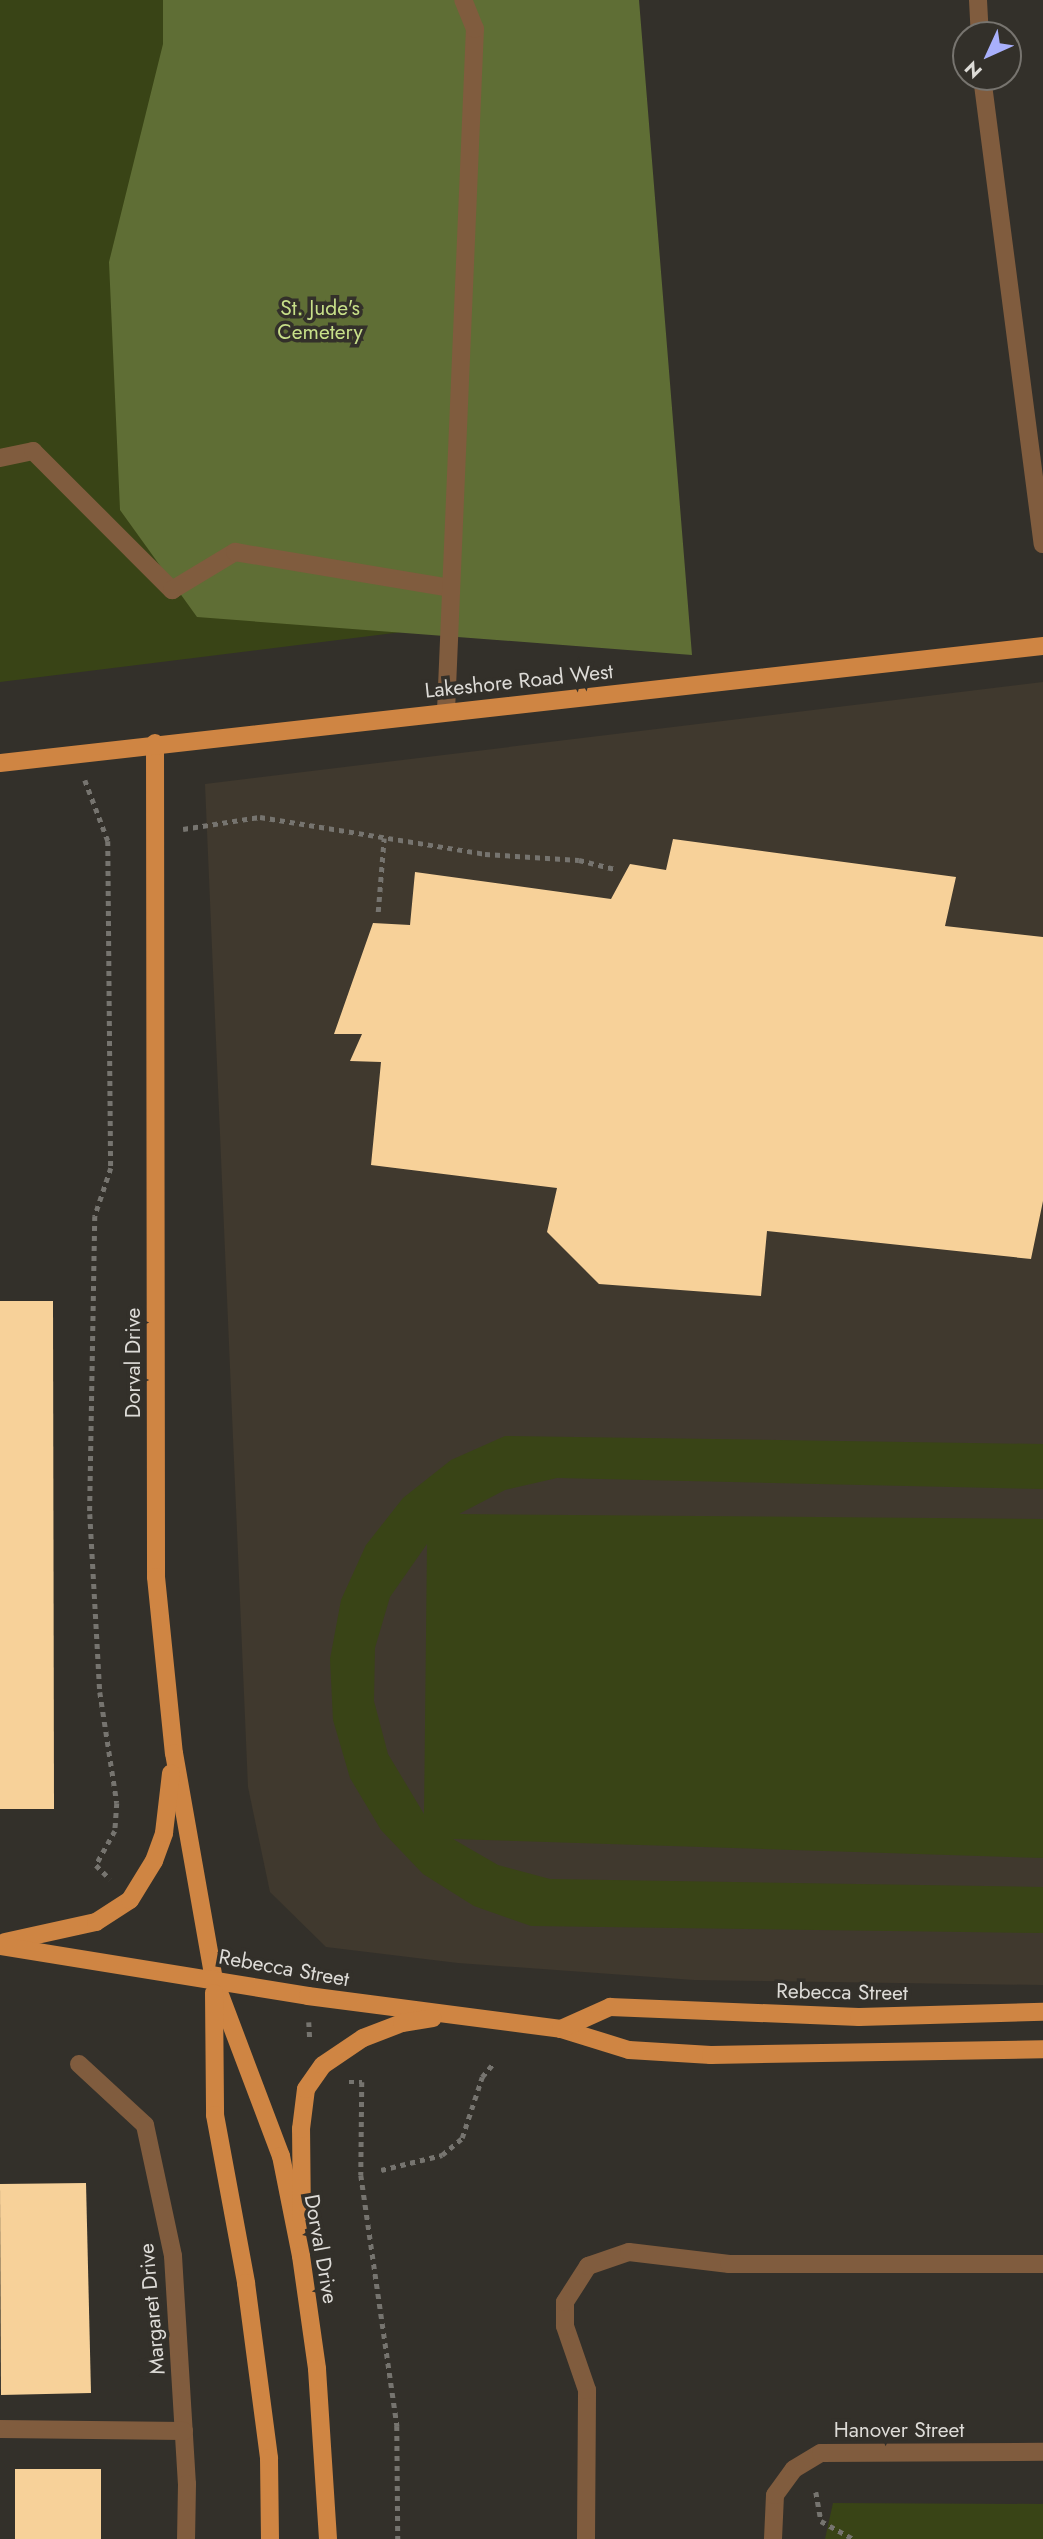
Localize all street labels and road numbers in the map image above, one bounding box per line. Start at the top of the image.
street label: Lakeshore Road West [424,659,614,703]
street label: Dorval Drive [120,1308,146,1418]
street label: Rebecca Street [217,1944,351,1992]
street label: Rebecca Street [776,1978,908,2006]
street label: Dorval Drive [299,2192,343,2306]
street label: Margaret Drive [134,2242,170,2376]
street label: Hanover Street [834,2417,964,2443]

